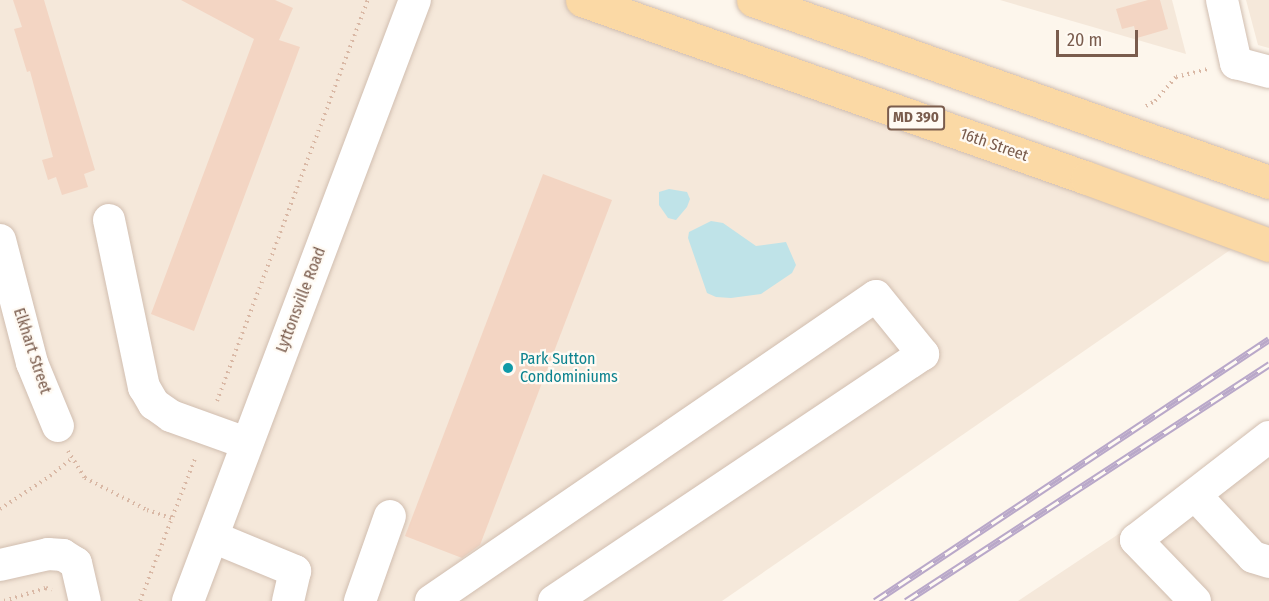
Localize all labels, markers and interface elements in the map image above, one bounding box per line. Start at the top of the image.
scale bar [1059,18,1142,56]
text: 20 m [1067,29,1102,51]
road number: MD 390 [886,106,946,130]
street label: 16th Street [957,124,1031,166]
street label: Lyttonsville Road [272,245,330,355]
street label: Elkhart Street [9,306,55,396]
place label: Park Sutton Condominiums [520,349,618,387]
marker: Park Sutton Condominiums [501,361,515,375]

